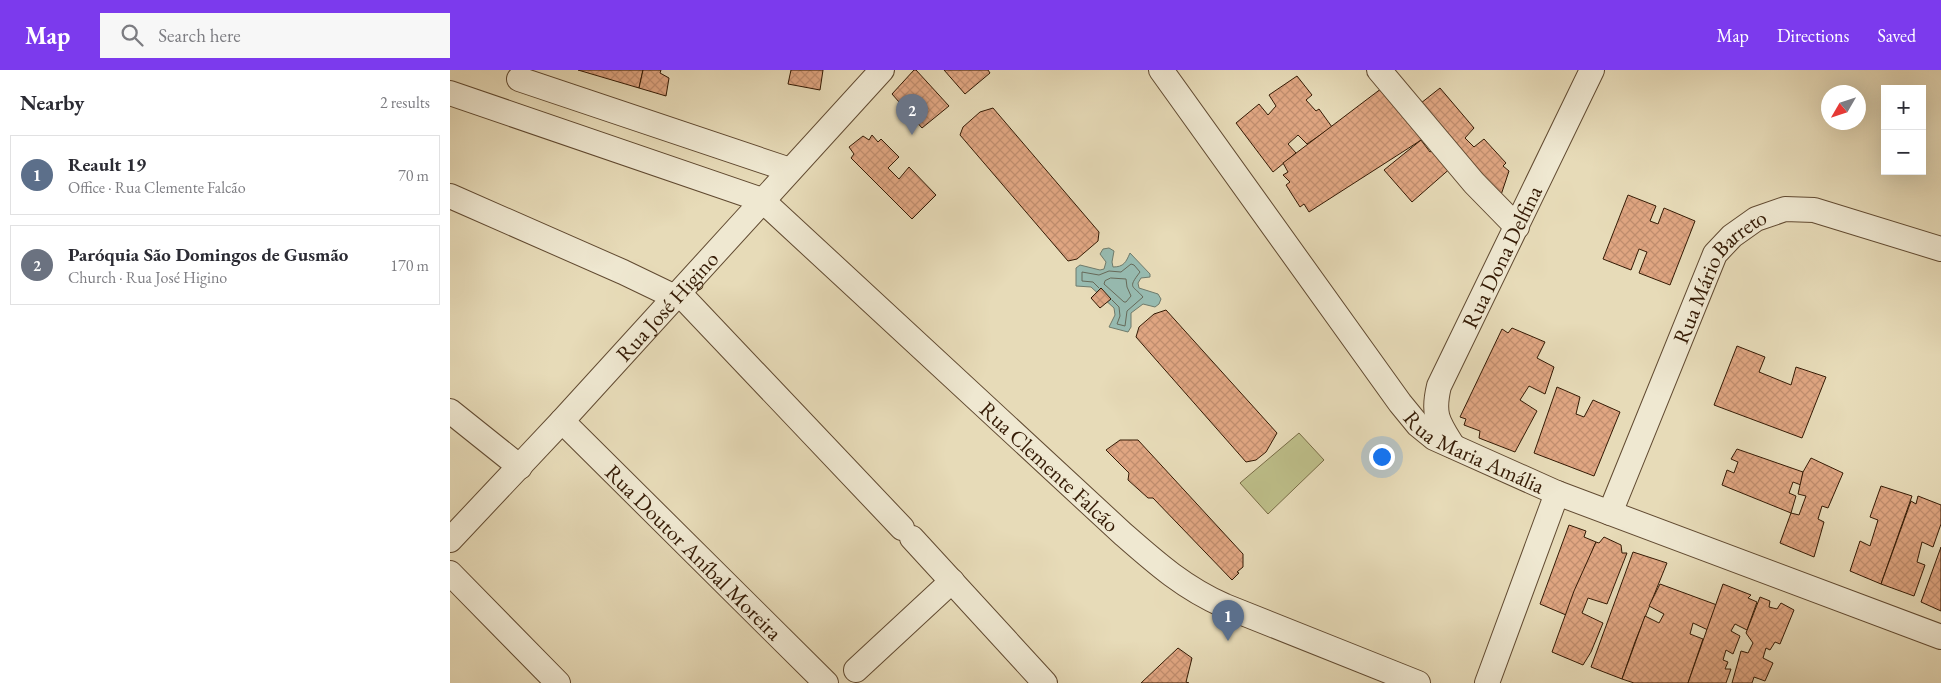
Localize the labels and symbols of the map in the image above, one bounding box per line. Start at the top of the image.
north arrow [1821,85,1866,130]
pin: 2 [896,94,928,135]
street label: Rua Dona Delfina [1455,180,1549,333]
street label: Rua Mário Barreto [1666,202,1770,348]
street label: Rua José Higino [609,245,725,367]
street label: Rua Clemente Falcão [974,394,1126,538]
street label: Rua Maria Amália [1397,404,1549,500]
your location [1369,444,1395,470]
street label: Rua Doutor Aníbal Moreira [599,458,789,646]
pin: 1 [1212,600,1244,641]

